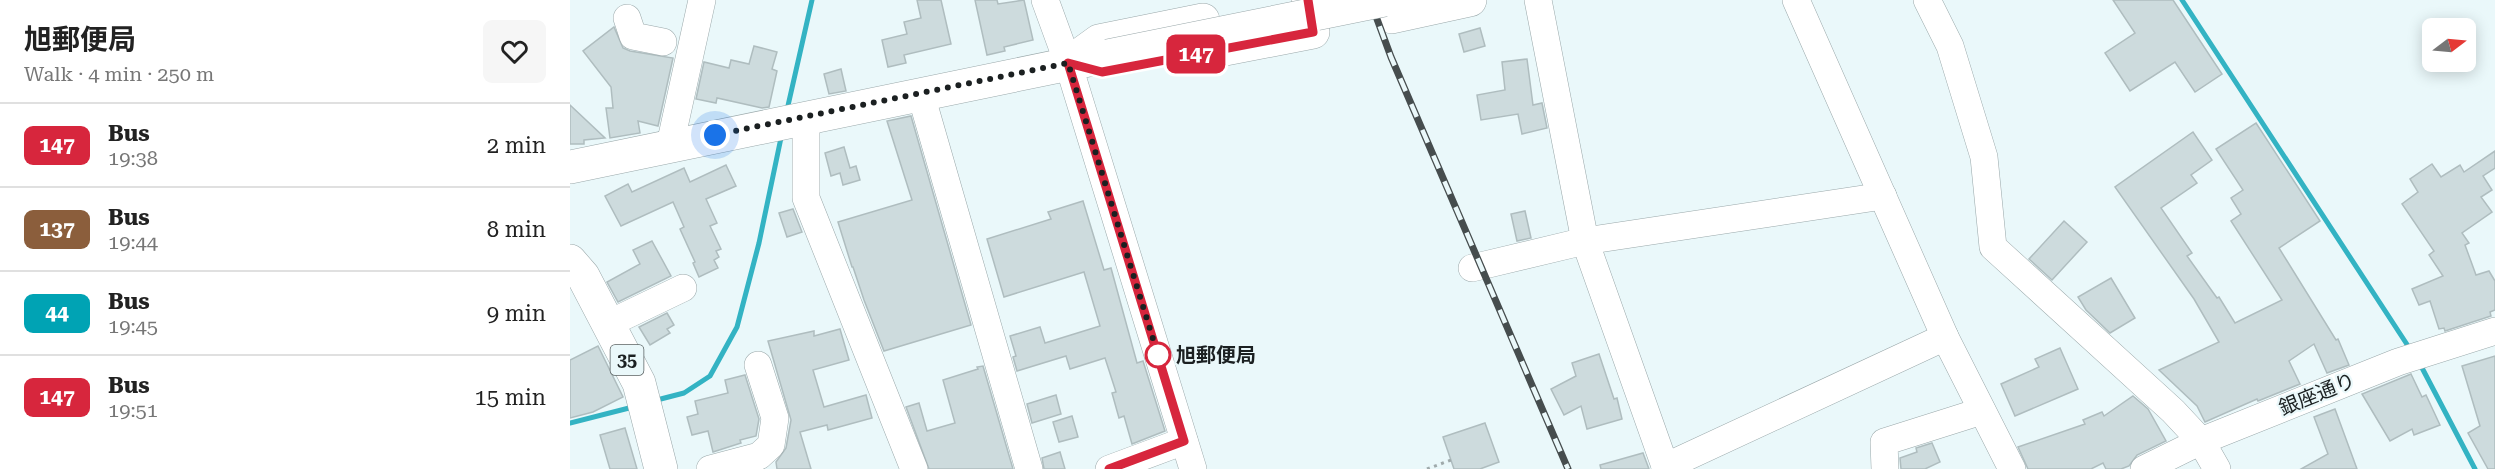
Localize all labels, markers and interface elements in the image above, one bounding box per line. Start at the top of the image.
north arrow [2422,18,2476,72]
map controls [2422,18,2476,72]
button: heart [483,20,546,83]
text: 旭郵便局 [24,23,136,56]
line badge: 147 [1162,34,1230,74]
text: 147 [1178,42,1214,66]
text: Walk · 4 min · 250 m [24,62,214,86]
your location [700,120,730,150]
text: Bus [108,121,150,146]
text: 147 [39,133,75,157]
text: 2 min [487,133,546,158]
text: 19:38 [108,146,158,170]
text: Bus [108,205,150,230]
text: 137 [39,217,75,241]
text: 8 min [487,217,546,242]
text: 19:44 [108,230,158,254]
text: Bus [108,289,150,314]
text: 44 [45,301,69,325]
text: 9 min [487,301,546,326]
text: 19:45 [108,314,158,338]
marker: 旭郵便局 [1145,342,1171,368]
place label: 旭郵便局 [1176,343,1256,367]
road number: 35 [610,345,644,375]
street label: 銀座通り [2275,368,2359,420]
text: Bus [108,373,150,398]
text: 147 [39,385,75,409]
text: 15 min [475,385,546,410]
text: 19:51 [108,398,158,422]

